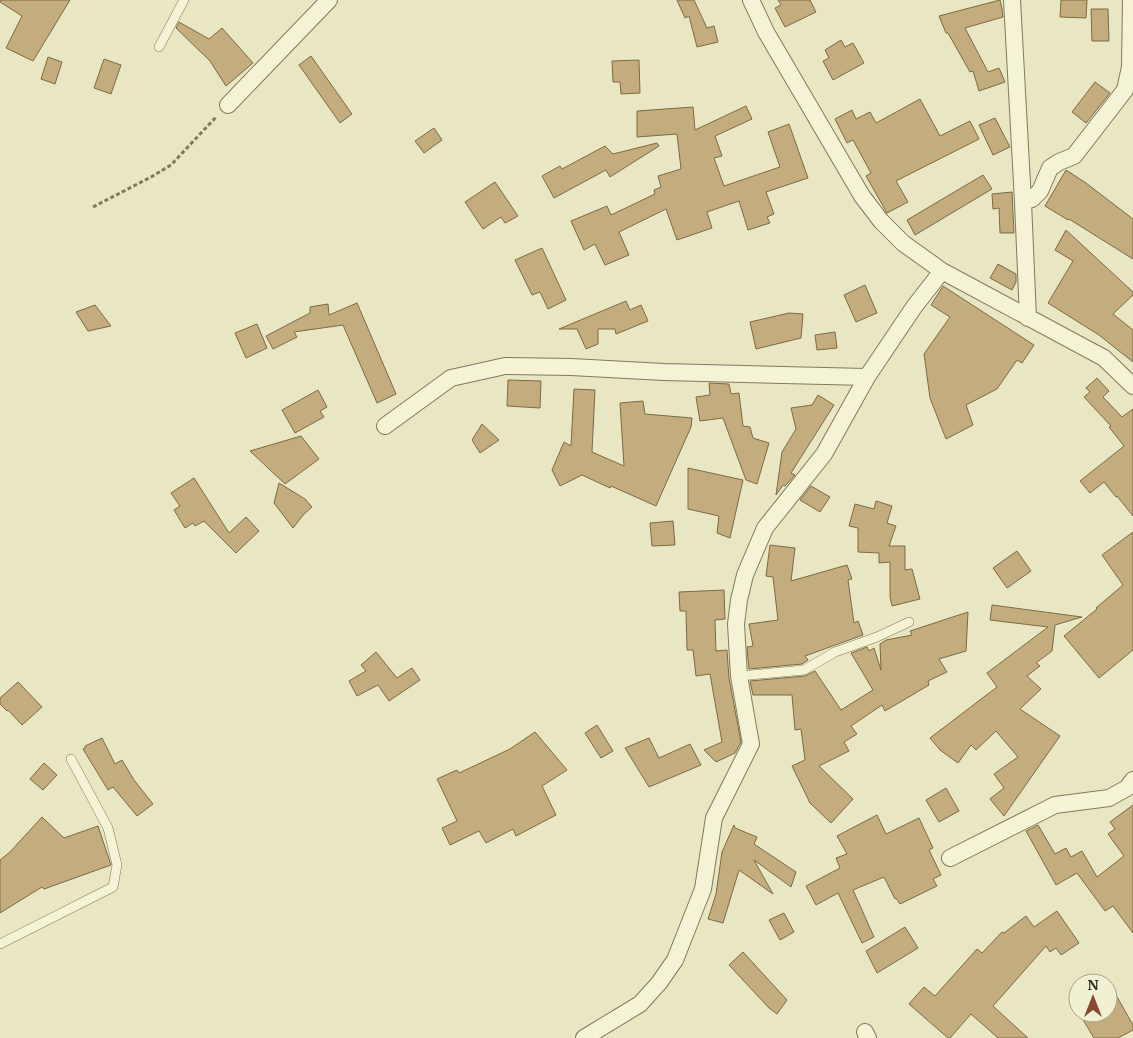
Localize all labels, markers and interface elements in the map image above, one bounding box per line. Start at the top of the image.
north arrow [1068,973,1118,1023]
text: N [1087,976,1099,994]

